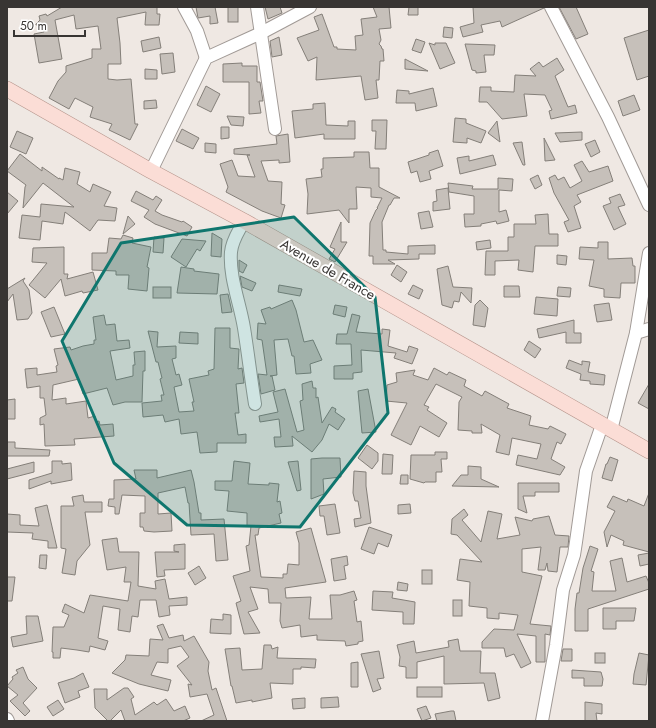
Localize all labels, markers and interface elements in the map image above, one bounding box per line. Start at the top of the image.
scale bar [14,12,85,38]
text: 50 m [20,17,47,35]
street label: Avenue de France [277,234,379,304]

